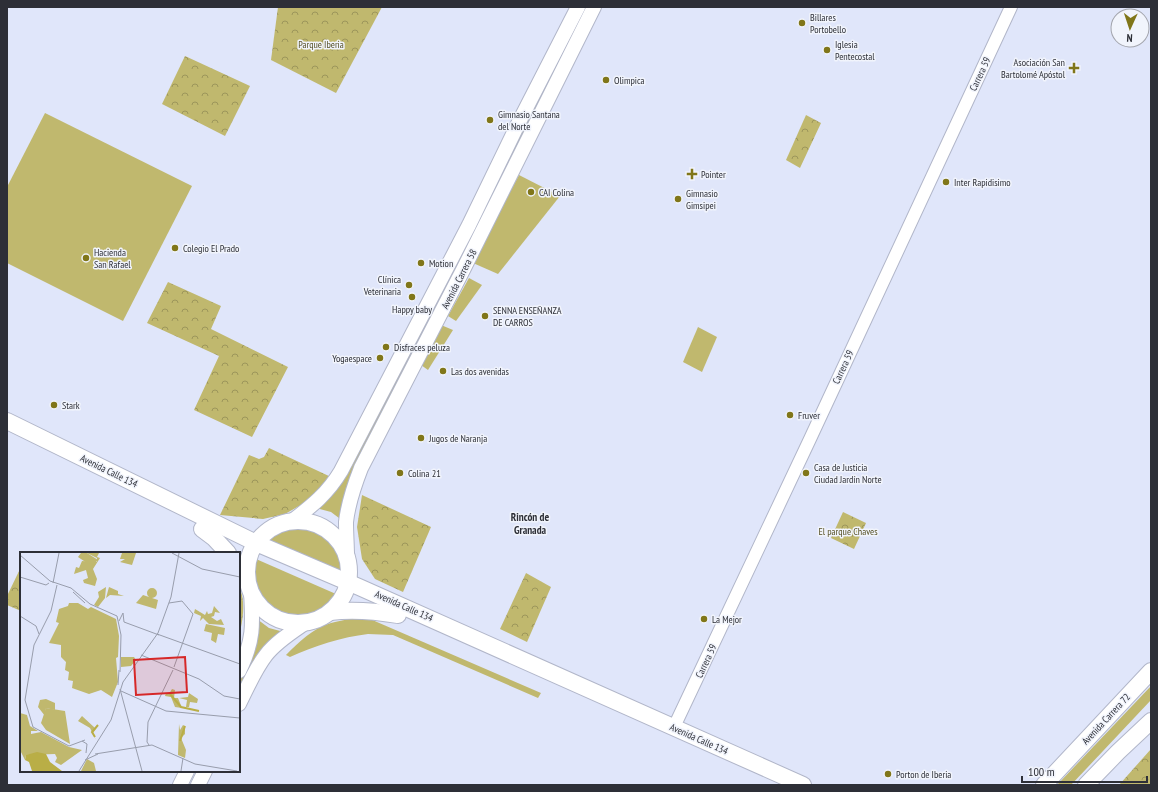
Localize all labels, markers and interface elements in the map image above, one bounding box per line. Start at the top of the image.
north arrow [1110,8,1150,48]
place label: Billares Portobello [810,11,846,36]
marker: Billares Portobello [797,18,807,28]
text: N [1126,31,1133,45]
park label: Parque Iberia [298,38,344,51]
place label: Iglesia Pentecostal [835,38,875,63]
marker: Iglesia Pentecostal [822,45,832,55]
street label: Carrera 59 [967,55,993,93]
place label: Asociación San Bartolomé Apóstol [1001,56,1066,81]
marker: Asociación San Bartolomé Apóstol [1068,62,1080,74]
place label: Olimpica [614,74,645,87]
marker: Olimpica [601,75,611,85]
place label: Gimnasio Santana del Norte [498,108,560,133]
marker: Gimnasio Santana del Norte [485,115,495,125]
marker: Pointer [686,168,698,180]
place label: Pointer [701,168,726,181]
place label: Inter Rapidisimo [954,176,1011,189]
marker: Inter Rapidisimo [941,177,951,187]
place label: CAI Colina [539,186,574,199]
marker: CAI Colina [526,187,536,197]
place label: Gimnasio Gimsipei [686,187,718,212]
marker: Gimnasio Gimsipei [673,194,683,204]
place label: Colegio El Prado [183,242,239,255]
marker: Colegio El Prado [170,243,180,253]
place label: Hacienda San Rafael [94,246,131,271]
street label: Avenida Carrera 58 [438,247,480,311]
marker: Hacienda San Rafael [81,253,91,263]
place label: Motion [429,257,453,270]
marker: Motion [416,258,426,268]
place label: Clínica Veterinaria [363,273,401,298]
marker: Clínica Veterinaria [404,280,414,290]
marker: Happy baby [407,292,417,302]
place label: Happy baby [392,303,432,316]
place label: SENNA ENSEÑANZA DE CARROS [493,304,562,329]
marker: SENNA ENSEÑANZA DE CARROS [480,311,490,321]
place label: Disfraces peluza [394,341,450,354]
marker: Disfraces peluza [381,342,391,352]
street label: Carrera 59 [830,348,856,386]
place label: Yogaespace [332,352,372,365]
marker: Yogaespace [375,353,385,363]
place label: Las dos avenidas [451,365,510,378]
marker: Las dos avenidas [438,366,448,376]
place label: Stark [62,399,80,412]
marker: Stark [49,400,59,410]
place label: Fruver [798,409,820,422]
marker: Fruver [785,410,795,420]
place label: Jugos de Naranja [428,432,487,445]
marker: Jugos de Naranja [416,433,426,443]
street label: Avenida Calle 134 [78,451,140,491]
place label: Casa de Justicia Ciudad Jardín Norte [814,461,882,486]
place label: Colina 21 [408,467,441,480]
marker: Colina 21 [395,468,405,478]
marker: Casa de Justicia Ciudad Jardín Norte [801,468,811,478]
district label: Rincón de Granada [511,510,549,537]
park label: El parque Chaves [818,525,878,538]
inset map [20,552,240,772]
street label: Avenida Calle 134 [373,587,436,625]
place label: La Mejor [712,613,742,626]
marker: La Mejor [699,614,709,624]
street label: Carrera 59 [693,642,719,680]
street label: Avenida Carrera 72 [1079,691,1133,747]
street label: Avenida Calle 134 [668,720,731,758]
scale bar [1022,758,1147,784]
text: 100 m [1028,764,1055,779]
place label: Porton de Iberia [896,768,951,781]
marker: Porton de Iberia [883,769,893,779]

